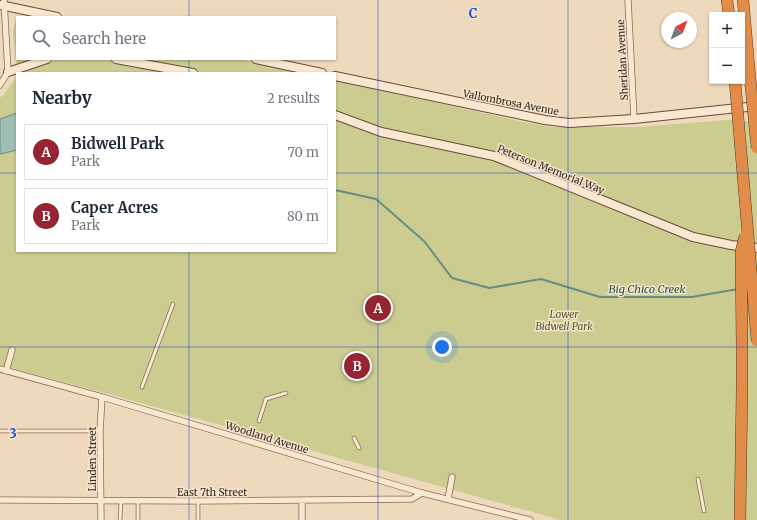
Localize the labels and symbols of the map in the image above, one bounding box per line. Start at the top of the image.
text: C [469,5,478,22]
north arrow [661,12,697,48]
street label: Sheridan Avenue [614,19,631,101]
street label: Vallombrosa Avenue [461,87,560,118]
street label: Peterson Memorial Way [495,142,606,197]
water label: Big Chico Creek [609,282,685,296]
pin: A [365,293,391,323]
park label: Lower Bidwell Park [535,308,593,333]
your location [432,337,452,357]
pin: B [344,351,370,381]
street label: Woodland Avenue [223,418,310,456]
text: 3 [9,425,17,442]
street label: Linden Street [86,426,99,491]
street label: East 7th Street [177,486,247,499]

